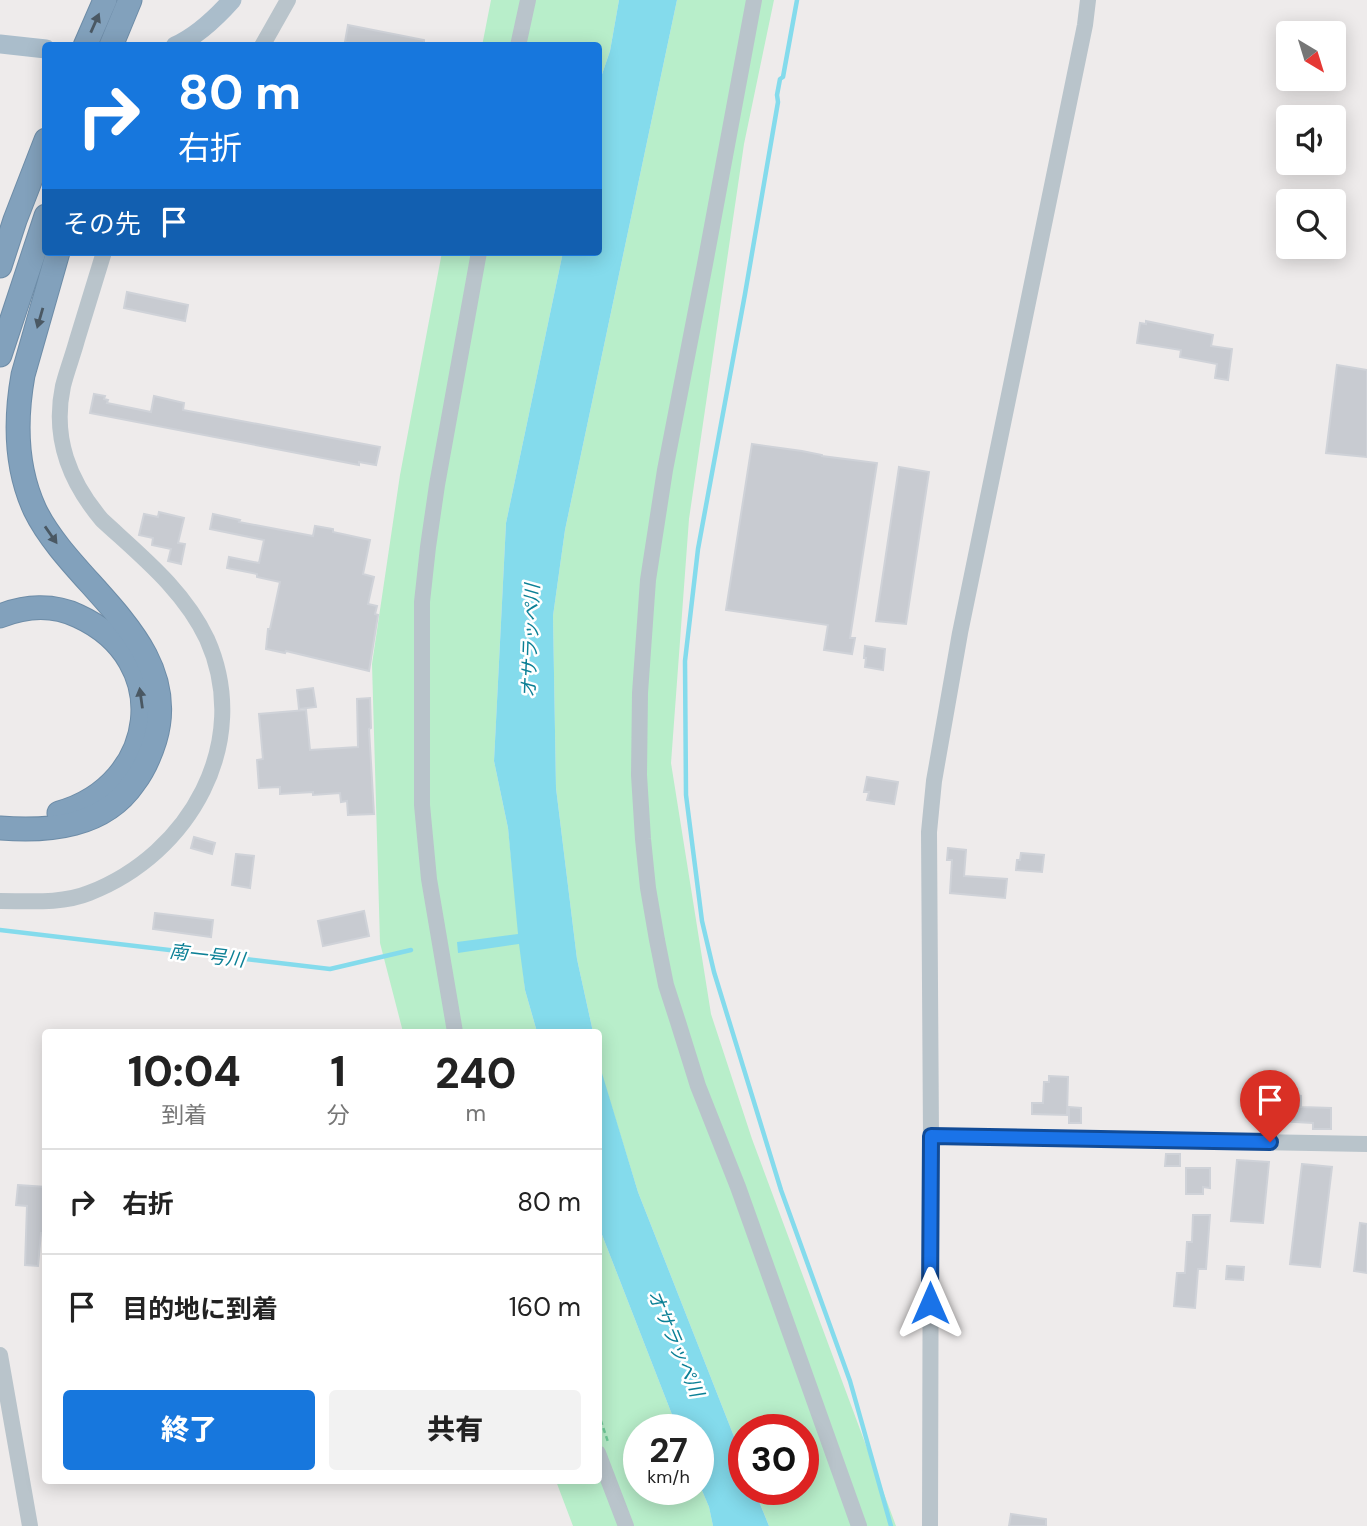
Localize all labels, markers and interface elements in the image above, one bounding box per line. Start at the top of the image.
one-way arrow [89,13,101,33]
north arrow [1276,21,1346,91]
map controls [1276,21,1346,259]
text: 80 m [178,60,301,124]
icon: right [63,70,154,161]
button: sound [1276,105,1346,175]
text: 右折 [178,127,242,169]
button: search [1276,189,1346,259]
icon: arrive [155,203,193,241]
text: その先 [63,207,141,241]
one-way arrow [34,307,44,328]
one-way arrow [44,526,58,544]
water label: オサラッペ川 [516,582,545,698]
one-way arrow [136,687,147,709]
water label: 南一号川 [168,938,248,973]
text: 10:04 [128,1044,241,1099]
text: 1 [330,1044,346,1099]
text: 240 [435,1046,516,1101]
pin [1240,1070,1300,1142]
icon: arrive [1251,1081,1289,1119]
text: m [466,1098,486,1128]
text: 到着 [161,1100,207,1130]
text: 分 [327,1100,350,1130]
icon: right [63,1183,101,1221]
text: 80 m [517,1185,581,1219]
text: 右折 [122,1187,174,1221]
position arrow [893,1266,967,1340]
water label: オサラッペ川 [642,1286,710,1402]
icon: arrive [63,1288,101,1326]
text: 160 m [509,1290,581,1324]
text: 目的地に到着 [122,1292,278,1326]
button: 終了 [63,1390,315,1470]
button: 共有 [329,1390,581,1470]
speed limit sign: 30 [728,1414,819,1505]
text: 27 [649,1427,688,1473]
text: km/h [647,1465,690,1489]

